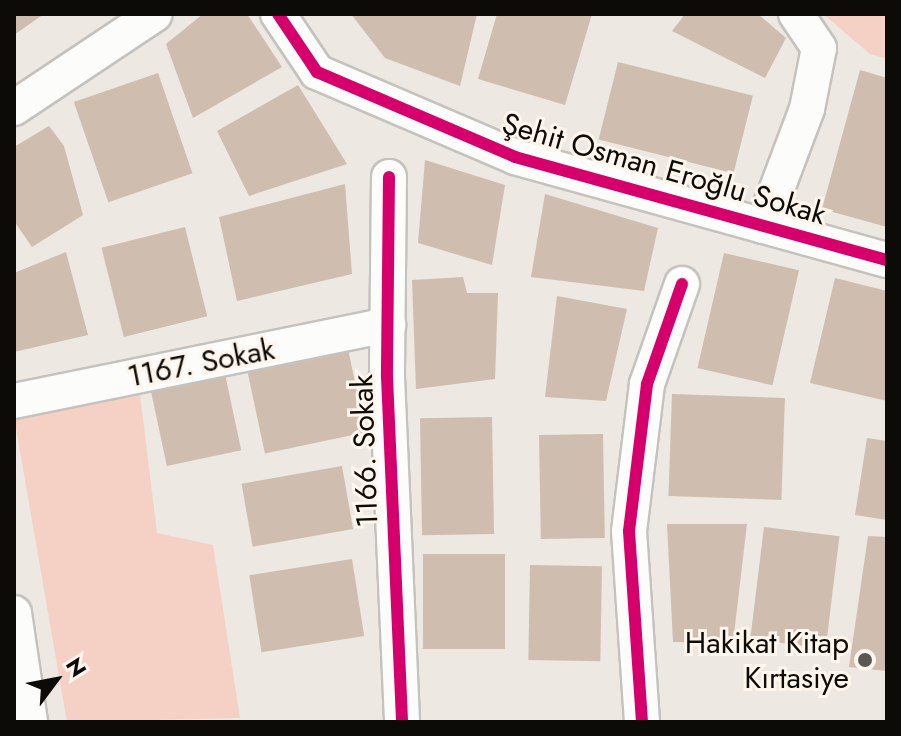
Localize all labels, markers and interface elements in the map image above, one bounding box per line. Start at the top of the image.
street label: Şehit Osman Eroğlu Sokak [498,106,830,232]
street label: 1167. Sokak [125,331,277,395]
street label: 1166. Sokak [344,374,386,528]
place label: Hakikat Kitap Kırtasiye [685,625,849,696]
north arrow [16,640,96,720]
text: N [58,651,95,683]
marker: Hakikat Kitap Kırtasiye [856,651,874,669]

